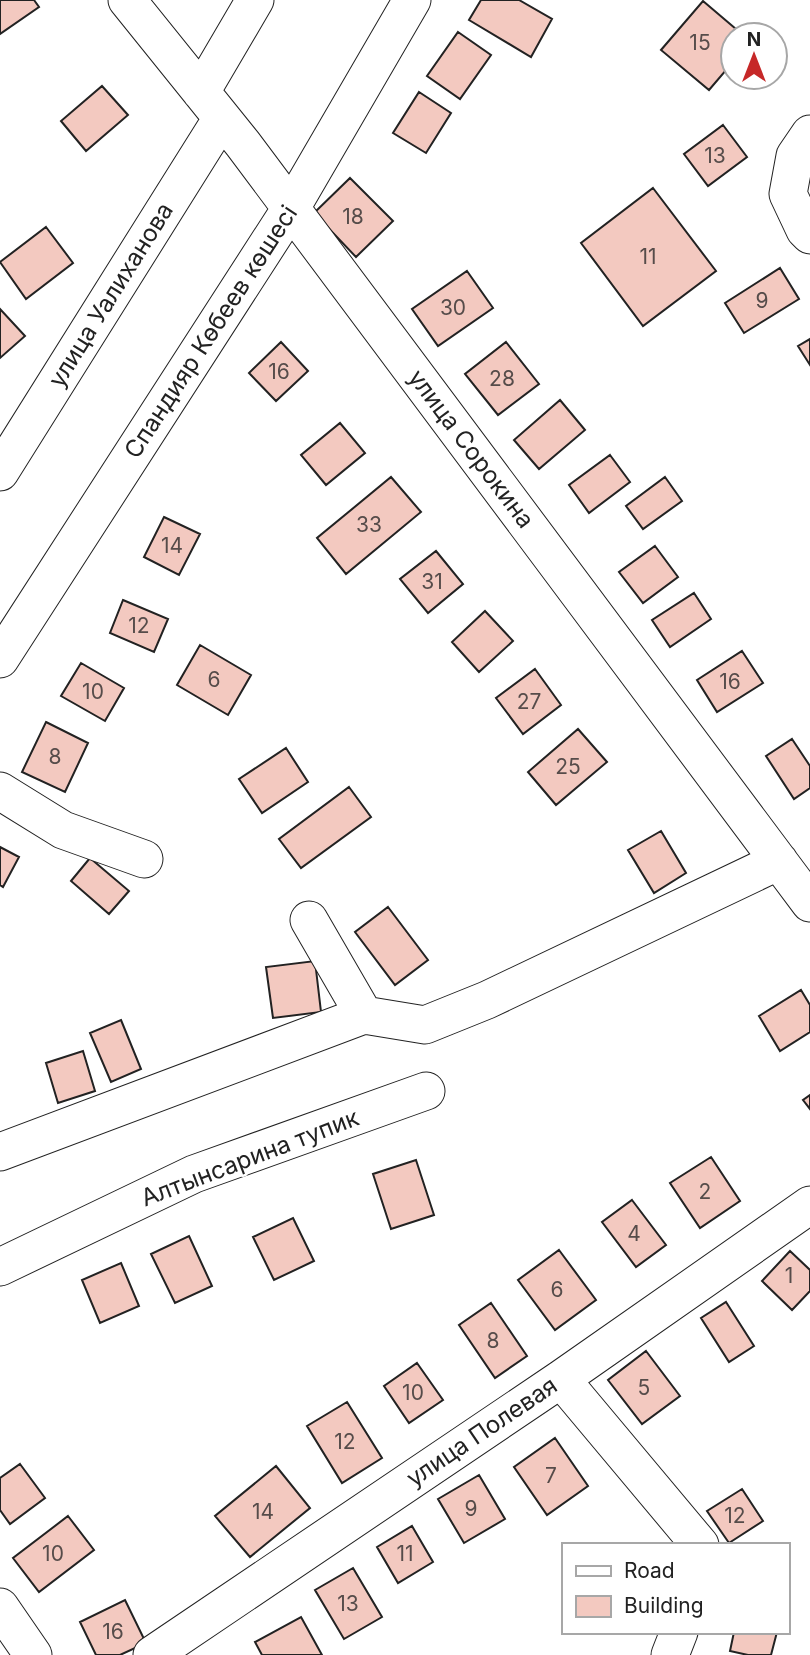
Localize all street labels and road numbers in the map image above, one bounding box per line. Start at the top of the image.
street label: улица Уалиханова [42,197,179,392]
street label: Спандияр Көбеев көшесі [118,200,303,464]
street label: улица Сорокина [402,364,540,534]
street label: Алтынсарина тупик [137,1103,363,1212]
street label: улица Полевая [401,1371,562,1493]

